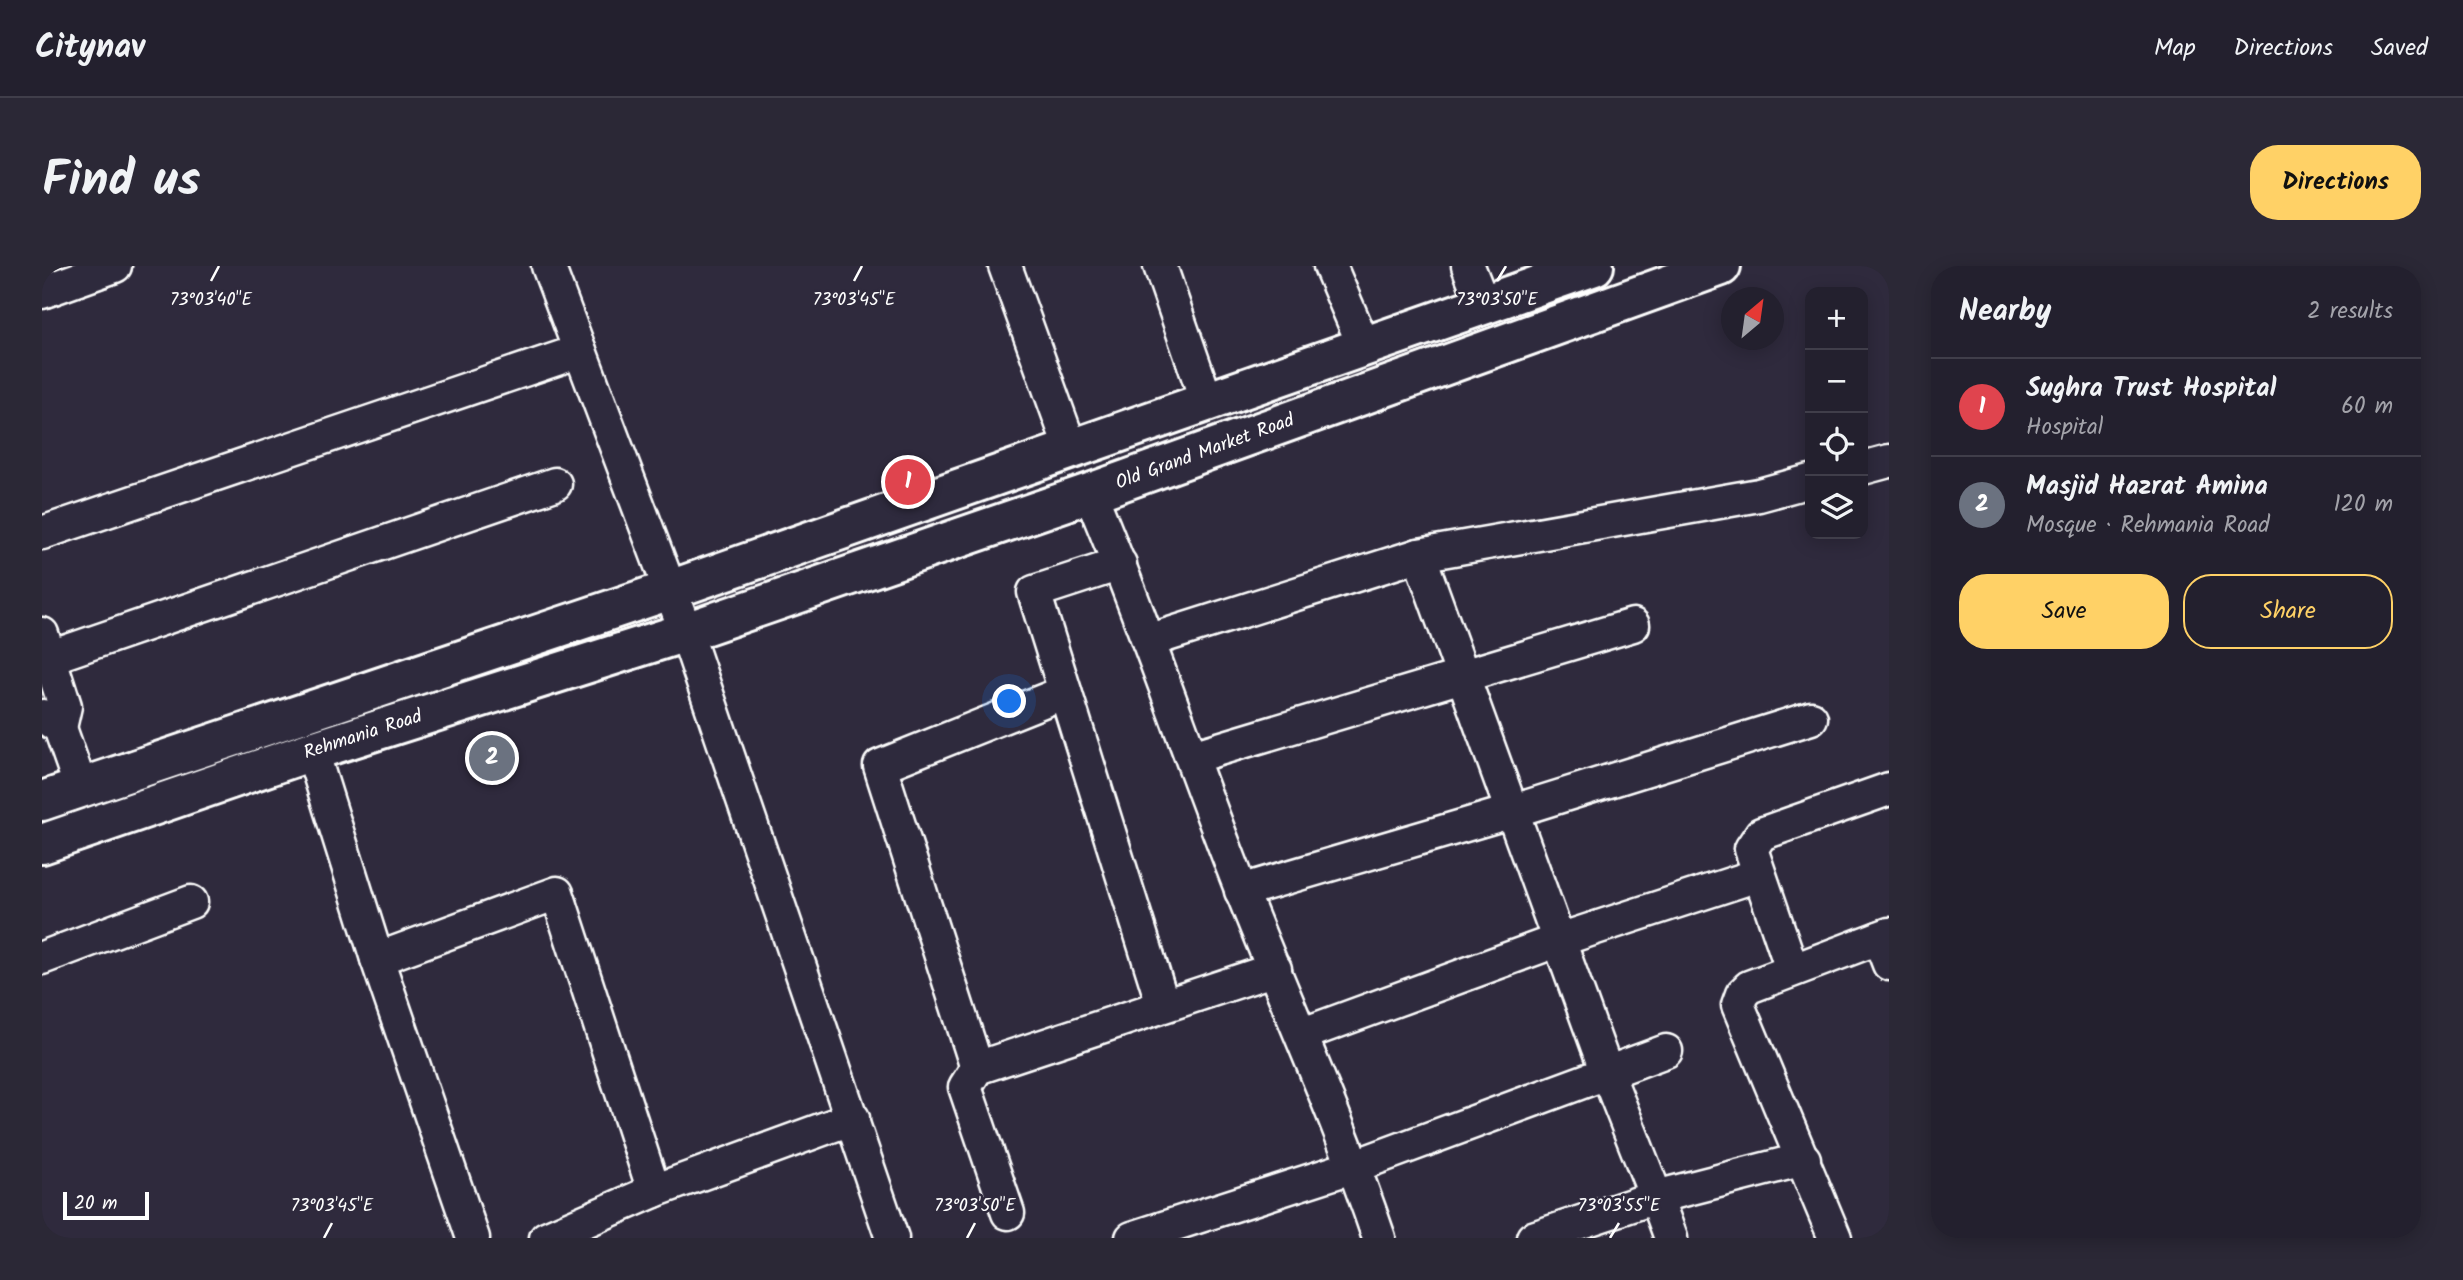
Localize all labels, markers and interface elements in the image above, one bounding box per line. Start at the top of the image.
text: Citynav [35,22,145,75]
text: Map [2154,29,2196,68]
text: Directions [2234,29,2333,68]
text: Saved [2371,29,2428,68]
text: Find us [42,143,200,221]
button: Directions [2250,145,2421,220]
text: 73°03'40"E [170,286,252,315]
text: 73°03'45"E [813,286,896,315]
text: 73°03'50"E [1456,286,1538,315]
north arrow [1721,287,1784,350]
map controls [1805,287,1868,539]
button: + [1805,287,1868,350]
text: Nearby [1959,288,2051,336]
text: 2 results [2307,294,2393,330]
button: − [1805,350,1868,413]
text: Sughra Trust Hospital [2026,368,2276,410]
text: 1 [1979,389,1985,425]
text: 60 m [2341,389,2393,425]
street label: Old Grand Market Road [1111,406,1299,498]
text: Hospital [2026,410,2103,446]
button: locate [1805,413,1868,476]
pin: 1 [885,456,931,508]
text: Masjid Hazrat Amina [2026,466,2268,508]
button: layers [1805,476,1868,539]
text: 2 [1975,487,1989,523]
text: 120 m [2333,487,2393,523]
text: Mosque · Rehmania Road [2026,508,2270,544]
button: Save [1959,574,2169,649]
button: Share [2183,574,2393,649]
your location [992,684,1026,718]
street label: Rehmania Road [300,702,427,768]
pin: 2 [469,732,515,784]
scale bar [63,1189,149,1221]
text: 20 m [74,1189,117,1219]
text: 73°03'45"E [291,1192,374,1221]
text: 73°03'50"E [934,1192,1016,1221]
text: 73°03'55"E [1578,1192,1661,1221]

